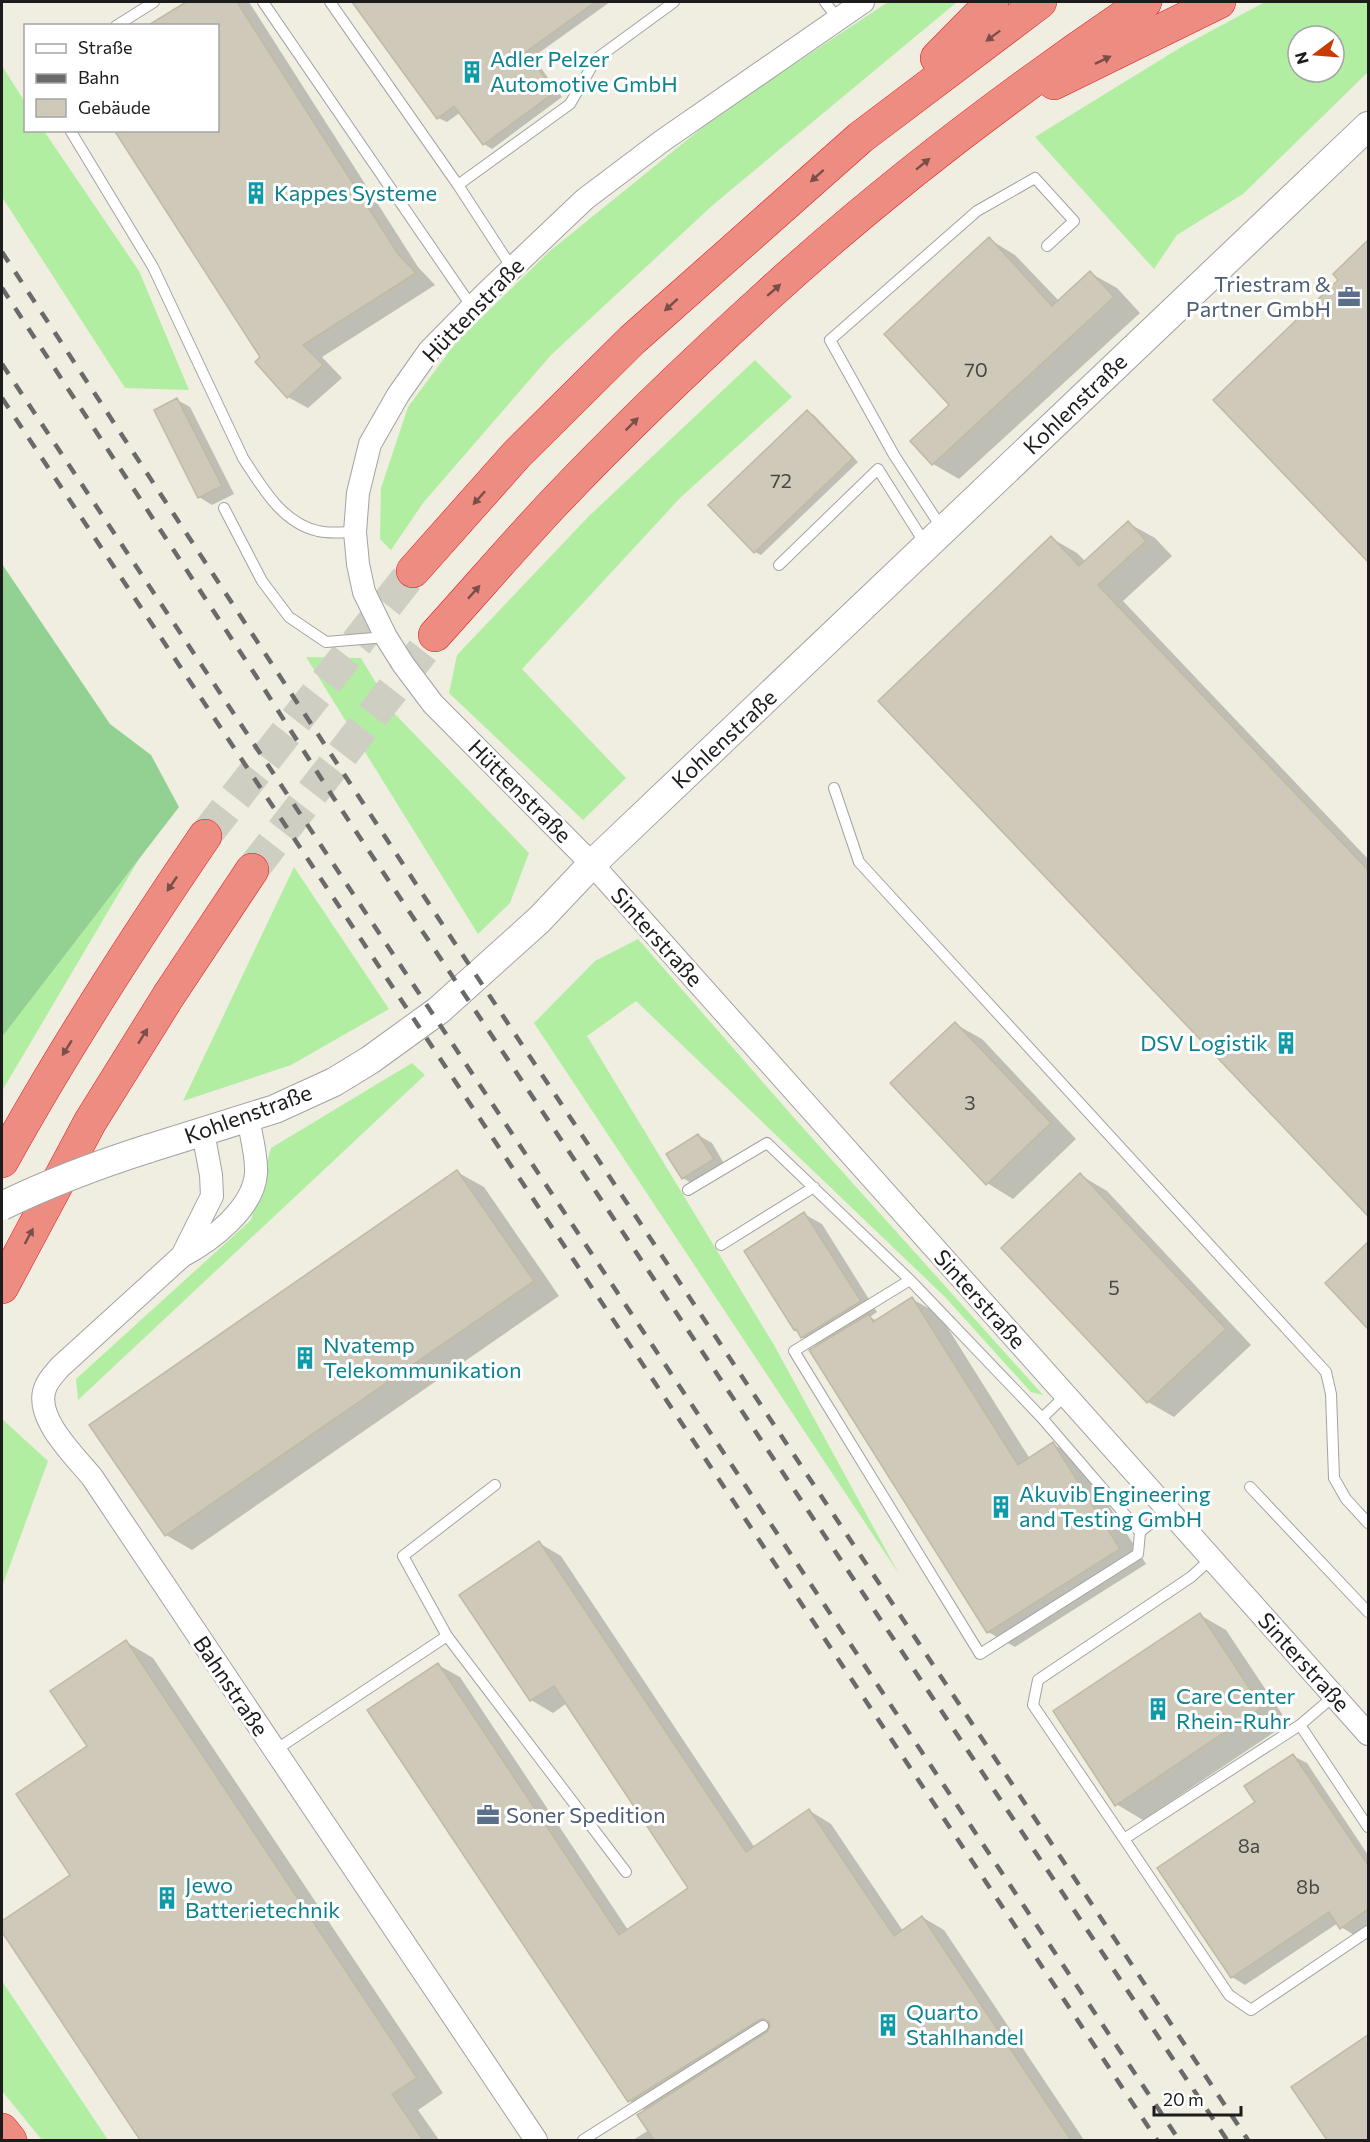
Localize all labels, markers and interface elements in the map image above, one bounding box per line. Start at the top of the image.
legend [24,24,219,132]
north arrow [1286,24,1346,84]
one-way arrow [985,30,1000,42]
text: Straße [78,36,133,58]
place label: Adler Pelzer Automotive GmbH [490,45,678,97]
text: N [1290,50,1312,67]
one-way arrow [1094,55,1111,64]
building icon: Adler Pelzer Automotive GmbH [459,59,485,85]
text: Bahn [78,66,120,88]
text: Gebäude [78,96,151,118]
one-way arrow [915,158,931,171]
one-way arrow [810,169,825,182]
place label: Kappes Systeme [274,179,437,206]
building icon: Kappes Systeme [243,180,269,206]
street label: Hüttenstraße [416,252,529,368]
place label: Triestram & Partner GmbH [1186,270,1331,322]
one-way arrow [766,284,781,297]
office icon: Triestram & Partner GmbH [1336,284,1362,310]
one-way arrow [664,298,679,311]
street label: Kohlenstraße [1017,348,1132,460]
house number: 70 [964,357,988,381]
one-way arrow [625,418,639,432]
house number: 72 [770,468,792,492]
one-way arrow [473,490,486,505]
one-way arrow [467,585,480,600]
street label: Kohlenstraße [666,683,782,794]
street label: Hüttenstraße [463,733,578,848]
one-way arrow [167,876,178,892]
street label: Sinterstraße [606,882,709,992]
one-way arrow [138,1028,149,1044]
place label: DSV Logistik [1140,1029,1268,1056]
building icon: DSV Logistik [1273,1030,1299,1056]
one-way arrow [62,1040,73,1056]
street label: Kohlenstraße [180,1078,315,1149]
house number: 3 [964,1090,976,1114]
one-way arrow [24,1227,34,1244]
street label: Sinterstraße [929,1244,1032,1354]
house number: 5 [1108,1275,1120,1299]
place label: Nvatemp Telekommunikation [323,1331,522,1383]
building icon: Nvatemp Telekommunikation [292,1345,318,1371]
place label: Akuvib Engineering and Testing GmbH [1019,1480,1211,1532]
building icon: Akuvib Engineering and Testing GmbH [988,1494,1014,1520]
street label: Sinterstraße [1253,1607,1356,1717]
street label: Bahnstraße [188,1631,275,1741]
place label: Care Center Rhein-Ruhr [1176,1682,1296,1734]
building icon: Care Center Rhein-Ruhr [1145,1696,1171,1722]
place label: Soner Spedition [506,1801,666,1828]
office icon: Soner Spedition [475,1802,501,1828]
house number: 8a [1238,1833,1260,1857]
place label: Jewo Batterietechnik [185,1871,340,1923]
house number: 8b [1296,1874,1320,1898]
building icon: Jewo Batterietechnik [154,1885,180,1911]
place label: Quarto Stahlhandel [906,1998,1024,2050]
building icon: Quarto Stahlhandel [875,2012,901,2038]
scale bar [1154,2079,1241,2117]
text: 20 m [1163,2088,1204,2110]

